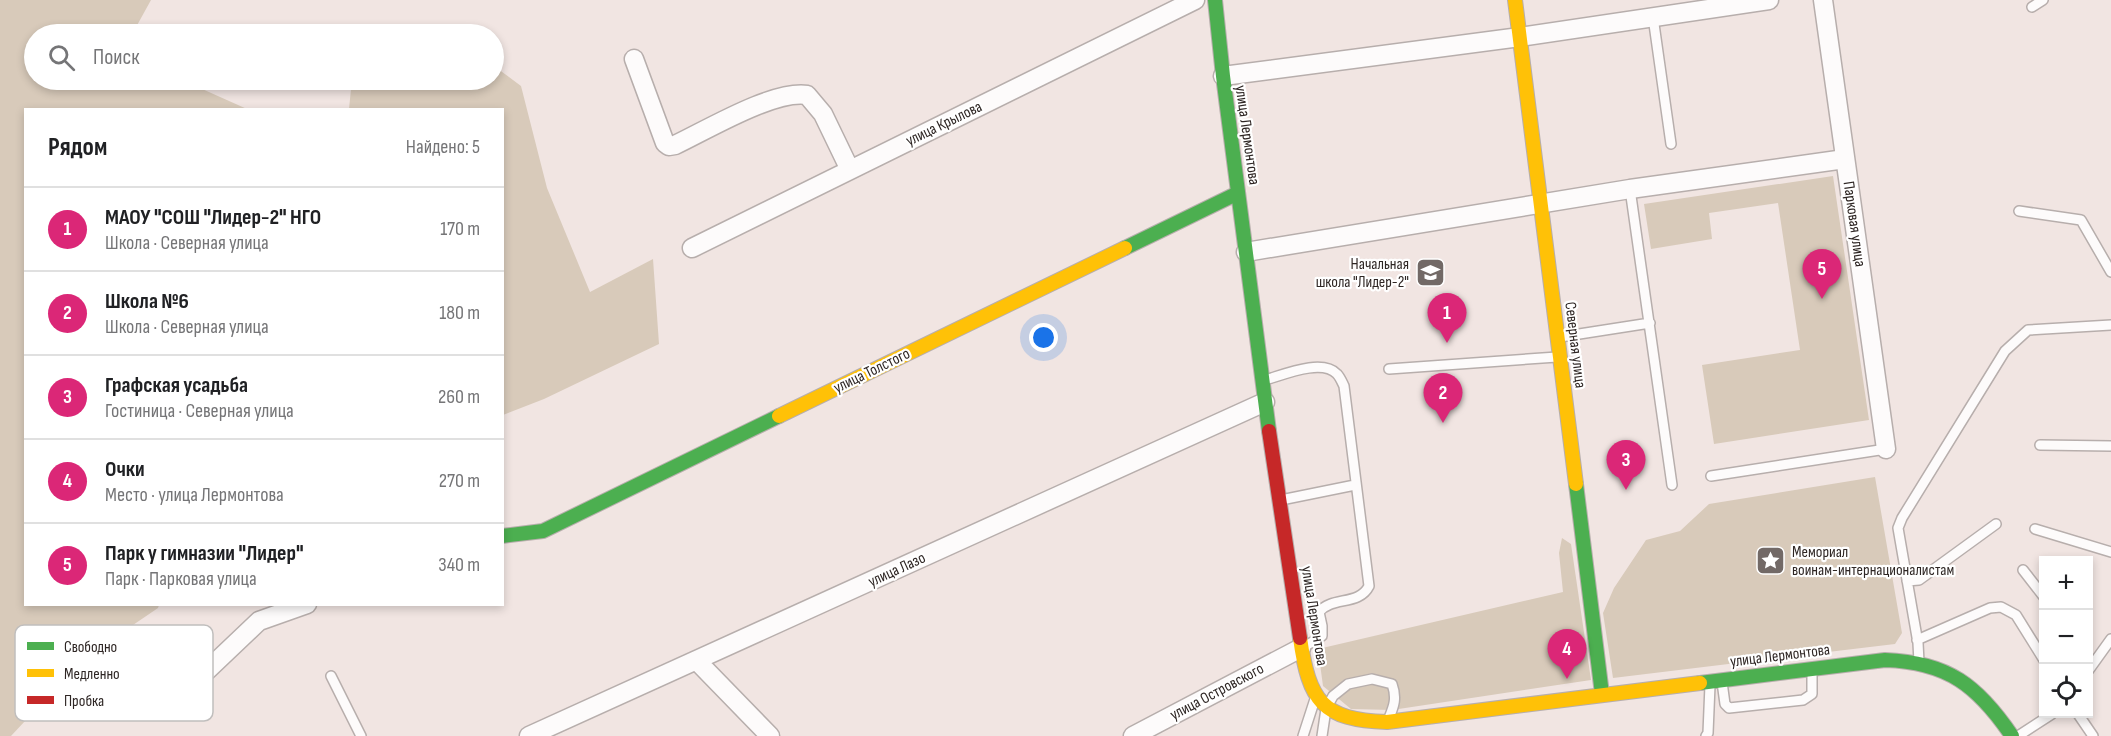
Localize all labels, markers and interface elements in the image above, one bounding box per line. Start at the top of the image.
search box [24,24,504,90]
icon: search [45,41,78,74]
text: Поиск [93,44,139,71]
street label: улица Лермонтова [1231,84,1263,186]
street label: улица Крылова [903,97,985,151]
text: Рядом [48,132,107,163]
text: Найдено: 5 [406,135,480,159]
street label: Парковая улица [1839,180,1869,268]
text: МАОУ "СОШ "Лидер-2" НГО [105,204,321,231]
text: 1 [64,217,71,241]
text: 170 m [440,217,480,241]
text: Школа · Северная улица [105,231,269,255]
pin: 5 [1802,250,1842,299]
place label: Начальная школа "Лидер-2" [1316,255,1409,292]
school or university icon: Начальная школа "Лидер-2" [1414,257,1446,289]
text: Школа №6 [105,288,189,315]
pin: 1 [1428,294,1466,343]
text: 2 [63,301,72,325]
text: 180 m [439,301,480,325]
street label: Северная улица [1560,301,1590,389]
text: Школа · Северная улица [105,315,269,339]
your location [1029,323,1058,352]
street label: улица Толстого [831,344,913,398]
text: Графская усадьба [105,372,248,399]
pin: 2 [1424,374,1462,423]
text: 3 [63,385,72,409]
text: 260 m [438,385,480,409]
text: Гостиница · Северная улица [105,399,294,423]
pin: 3 [1606,440,1646,490]
text: Очки [105,456,145,483]
text: 4 [63,469,72,493]
text: 270 m [439,469,480,493]
text: Место · улица Лермонтова [105,483,284,507]
text: Парк у гимназии "Лидер" [105,540,304,567]
place label: Мемориал воинам-интернационалистам [1792,543,1954,580]
place icon: Мемориал воинам-интернационалистам [1755,545,1787,577]
street label: улица Лазо [865,549,929,591]
text: 5 [63,553,72,577]
text: 340 m [438,553,480,577]
map controls [2039,556,2093,718]
button: + [2039,556,2093,610]
street label: улица Лермонтова [1297,565,1331,667]
text: Парк · Парковая улица [105,567,257,591]
button: − [2039,610,2093,664]
legend [15,625,213,721]
pin: 4 [1548,630,1586,679]
text: Свободно [64,638,117,657]
street label: улица Лермонтова [1729,640,1831,672]
street label: улица Островского [1167,659,1267,725]
button: locate [2039,664,2093,718]
text: Медленно [64,665,120,684]
text: Пробка [64,692,104,711]

